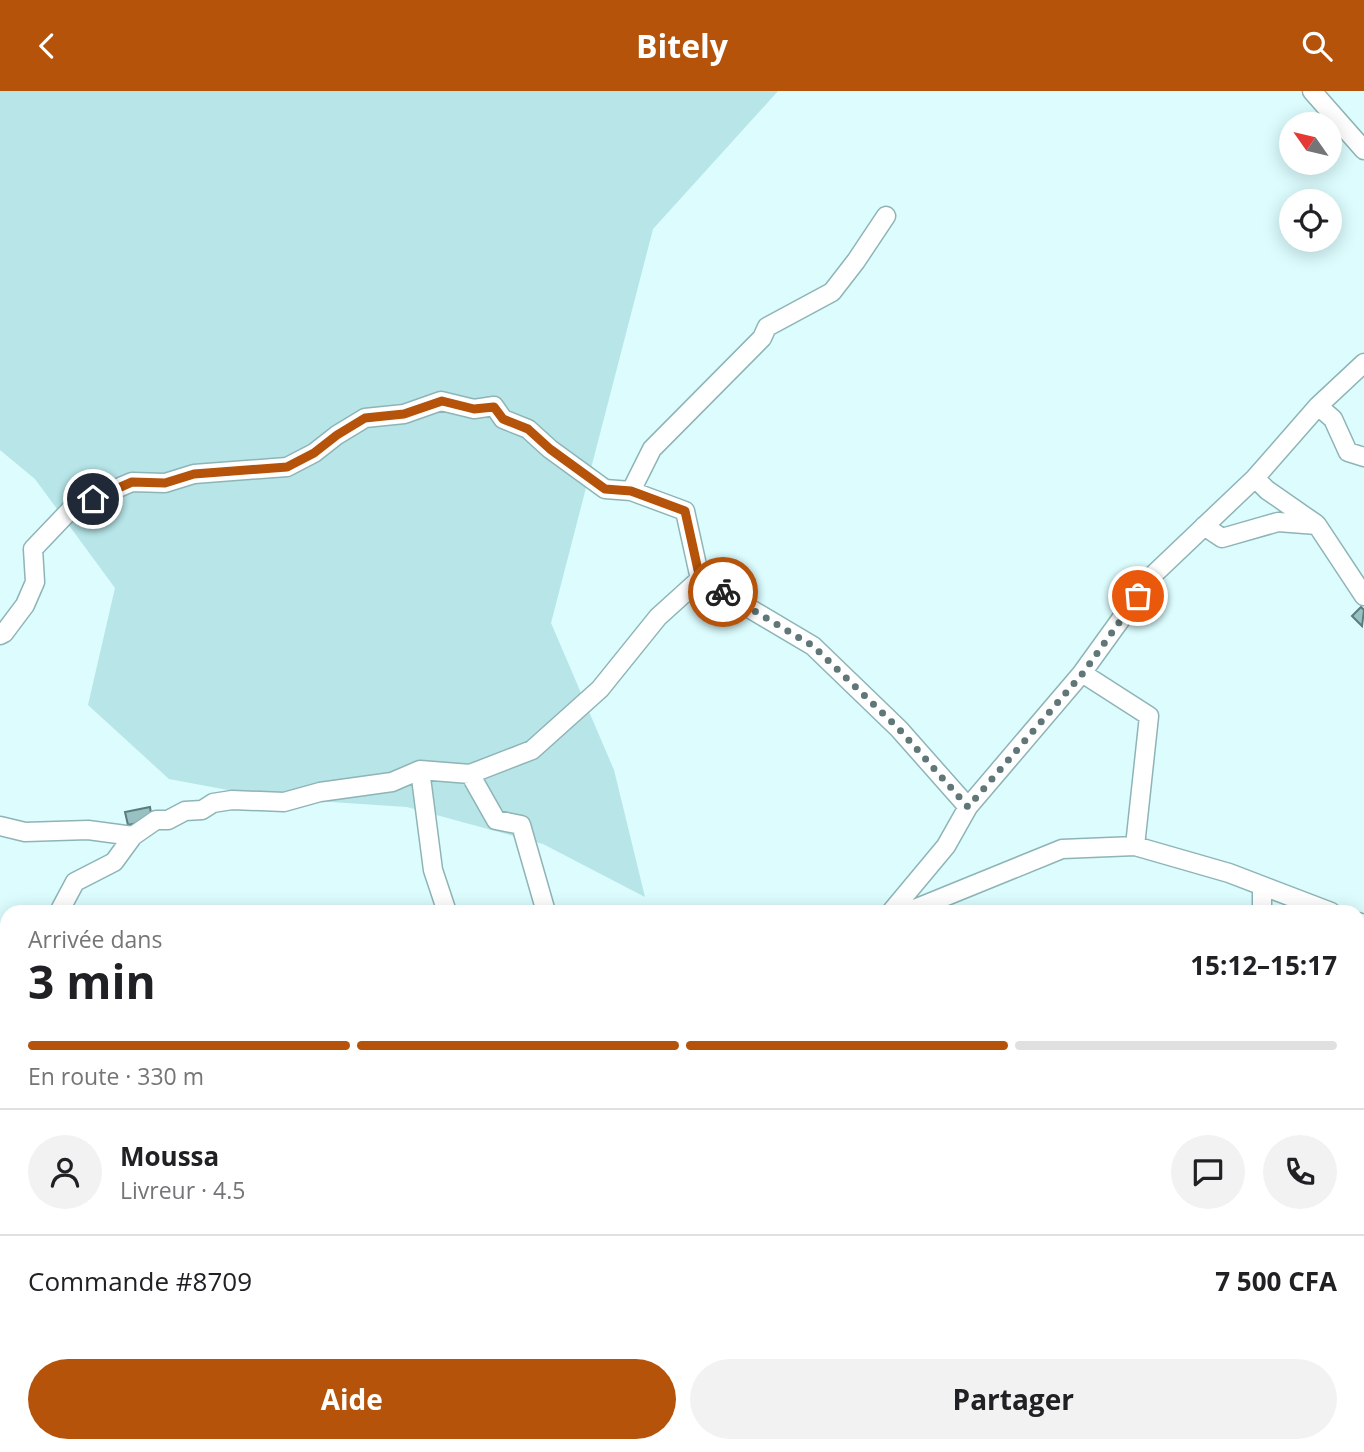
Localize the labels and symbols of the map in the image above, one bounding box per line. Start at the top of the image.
north arrow [1279,112,1342,175]
pin [63,469,123,529]
courier [688,557,758,627]
pin [1108,566,1168,626]

